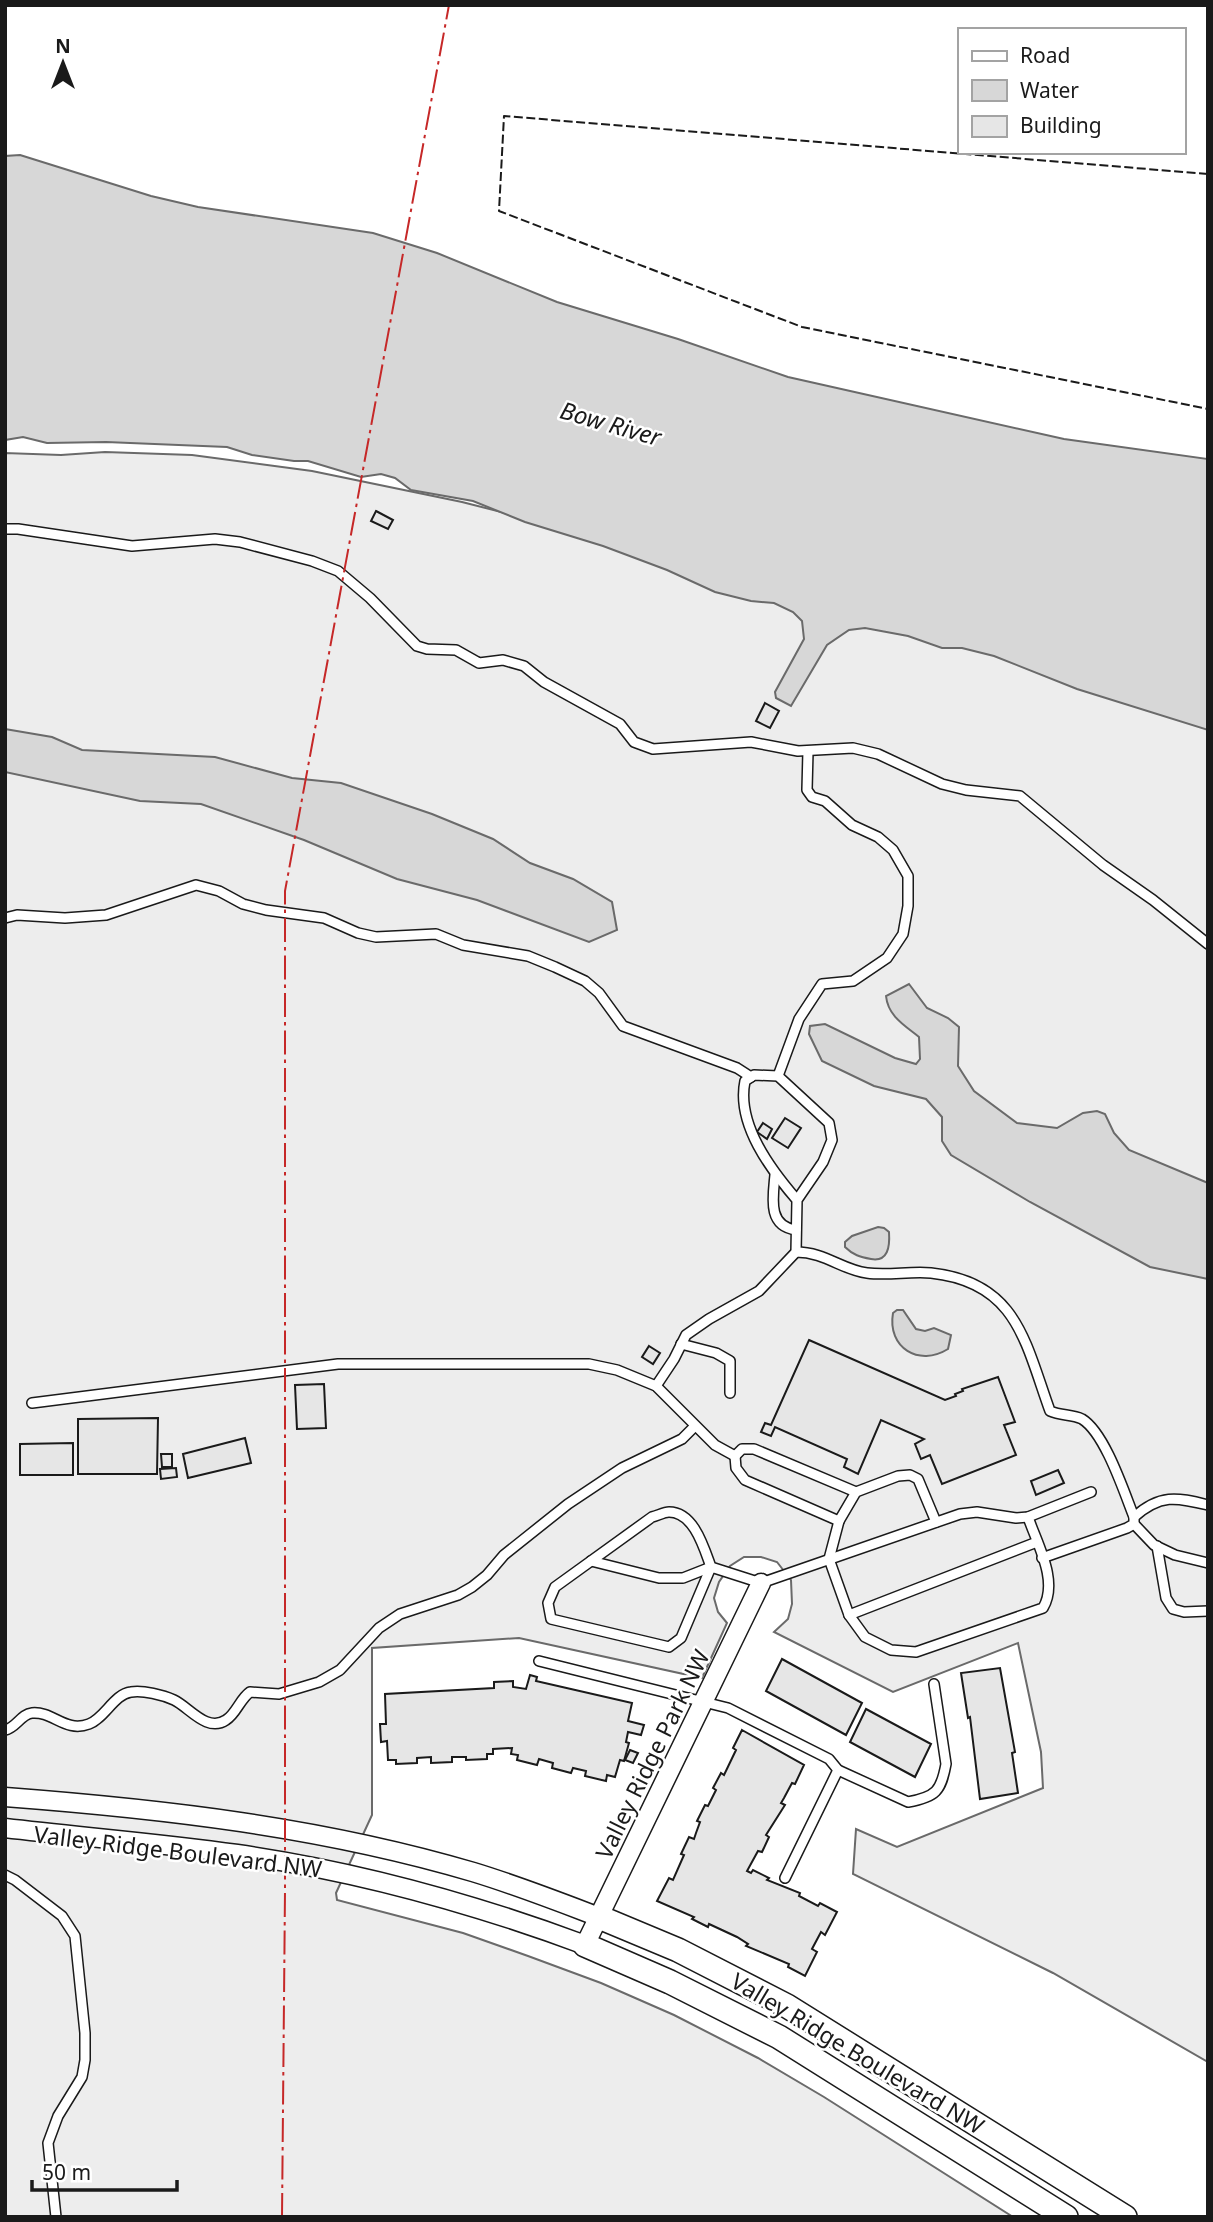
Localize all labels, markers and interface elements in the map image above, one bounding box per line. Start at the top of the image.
north arrow [28,28,98,98]
legend [958,28,1185,154]
text: N [55,33,71,59]
text: Road [1020,41,1070,69]
text: Water [1020,76,1079,104]
text: Building [1020,111,1102,139]
water label: Bow River [557,393,667,454]
street label: Valley Ridge Park NW [587,1643,717,1864]
street label: Valley Ridge Boulevard NW [32,1817,324,1885]
street label: Valley Ridge Boulevard NW [725,1965,991,2142]
scale bar [32,2148,177,2192]
text: 50 m [42,2158,91,2186]

